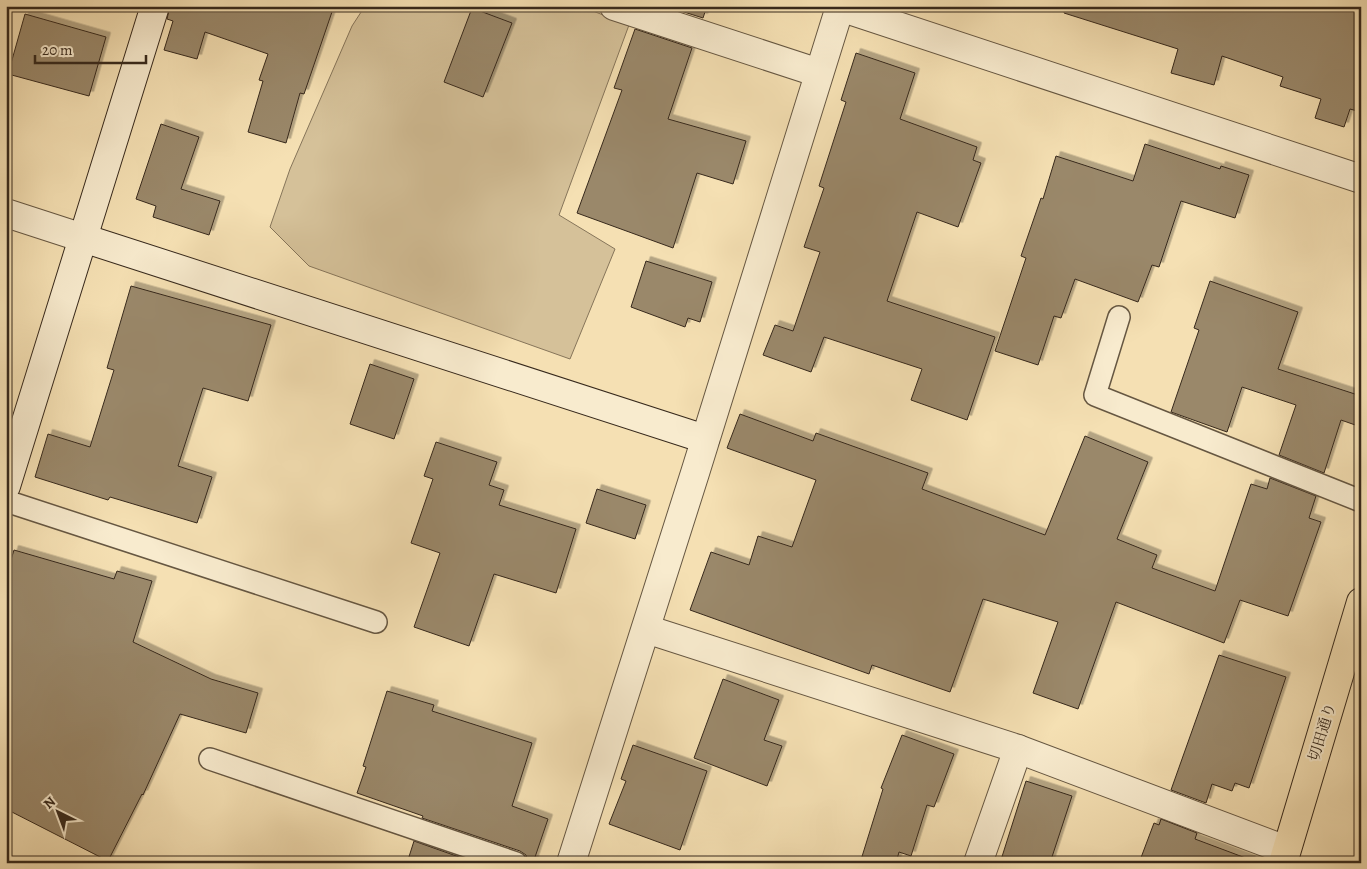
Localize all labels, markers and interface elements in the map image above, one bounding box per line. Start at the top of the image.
scale bar [35,32,146,64]
text: 20 m [42,40,73,60]
street label: 切田通り [1304,700,1340,764]
north arrow [32,786,82,836]
text: N [39,792,60,813]

